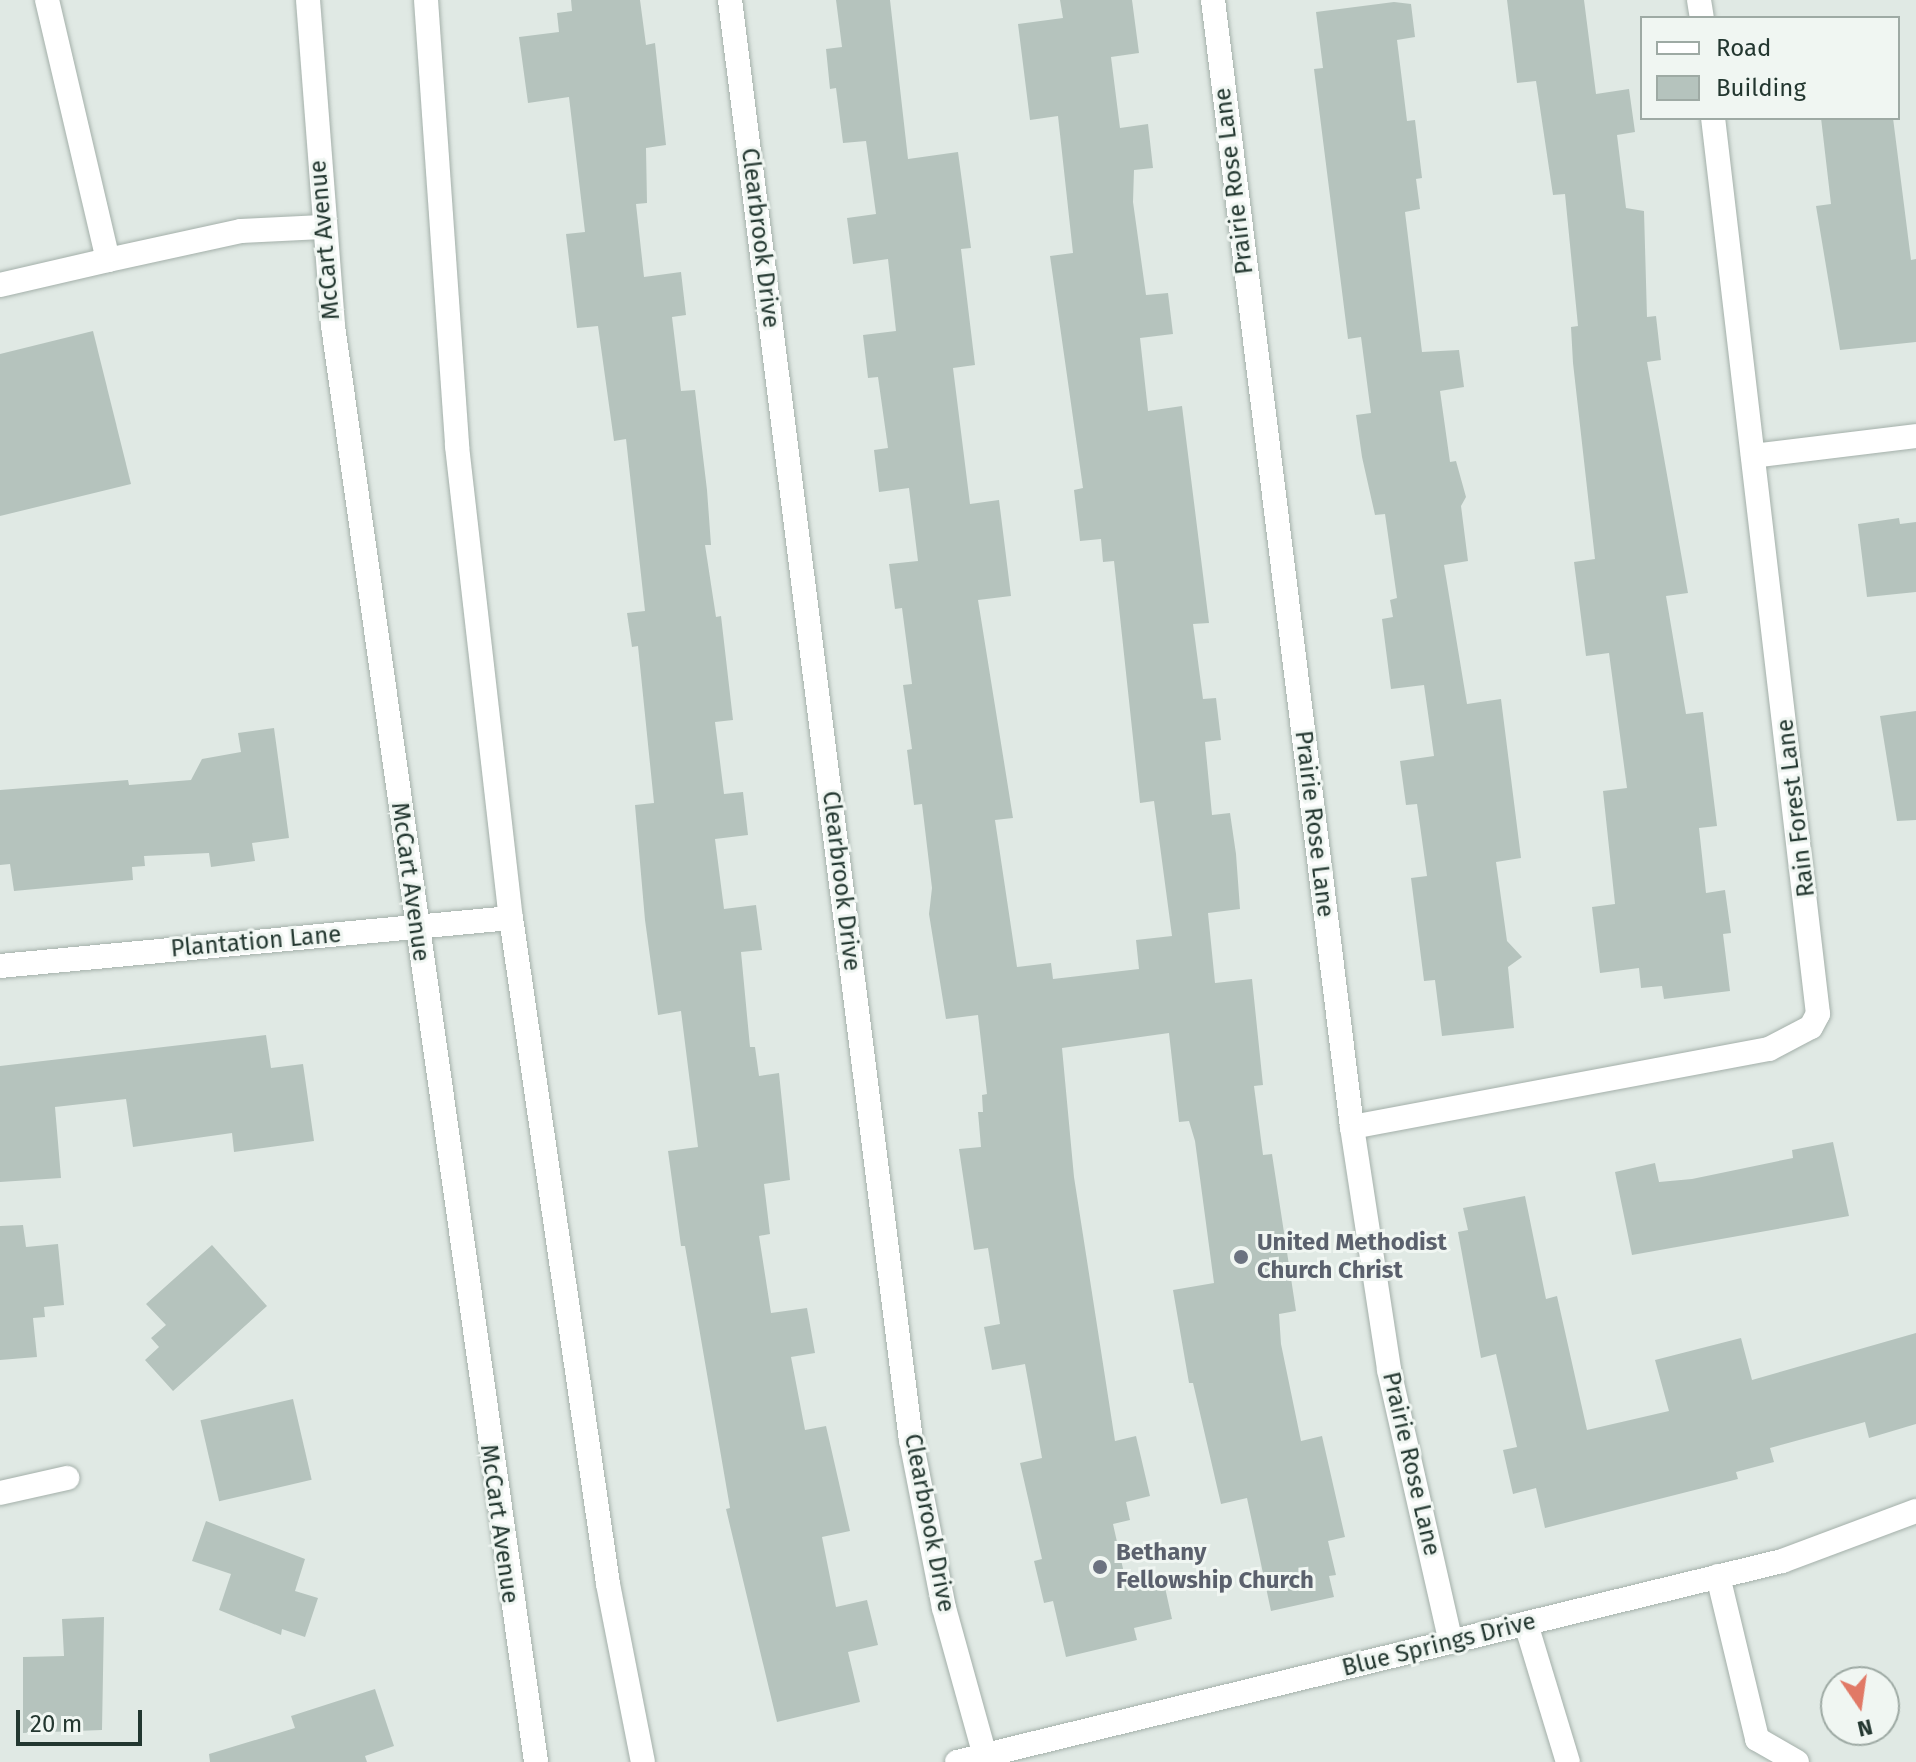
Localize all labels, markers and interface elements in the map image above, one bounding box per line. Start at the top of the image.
legend [1640,16,1900,120]
text: Road [1716,34,1771,62]
text: Building [1716,74,1806,102]
street label: Prairie Rose Lane [1208,86,1260,276]
street label: Clearbrook Drive [735,146,785,330]
street label: McCart Avenue [304,159,346,321]
street label: Rain Forest Lane [1771,717,1821,899]
street label: Prairie Rose Lane [1288,729,1340,919]
street label: Clearbrook Drive [816,789,866,973]
street label: McCart Avenue [385,801,435,963]
street label: Plantation Lane [170,920,342,964]
place label: United Methodist Church Christ [1257,1229,1447,1285]
marker: United Methodist Church Christ [1232,1248,1250,1266]
street label: Prairie Rose Lane [1376,1369,1446,1559]
street label: Clearbrook Drive [898,1431,960,1615]
street label: McCart Avenue [474,1443,524,1605]
place label: Bethany Fellowship Church [1116,1539,1314,1595]
marker: Bethany Fellowship Church [1091,1558,1109,1576]
street label: Blue Springs Drive [1339,1607,1539,1683]
north arrow [1820,1666,1900,1746]
scale bar [20,1694,146,1744]
text: 20 m [30,1710,82,1738]
text: N [1855,1713,1875,1743]

